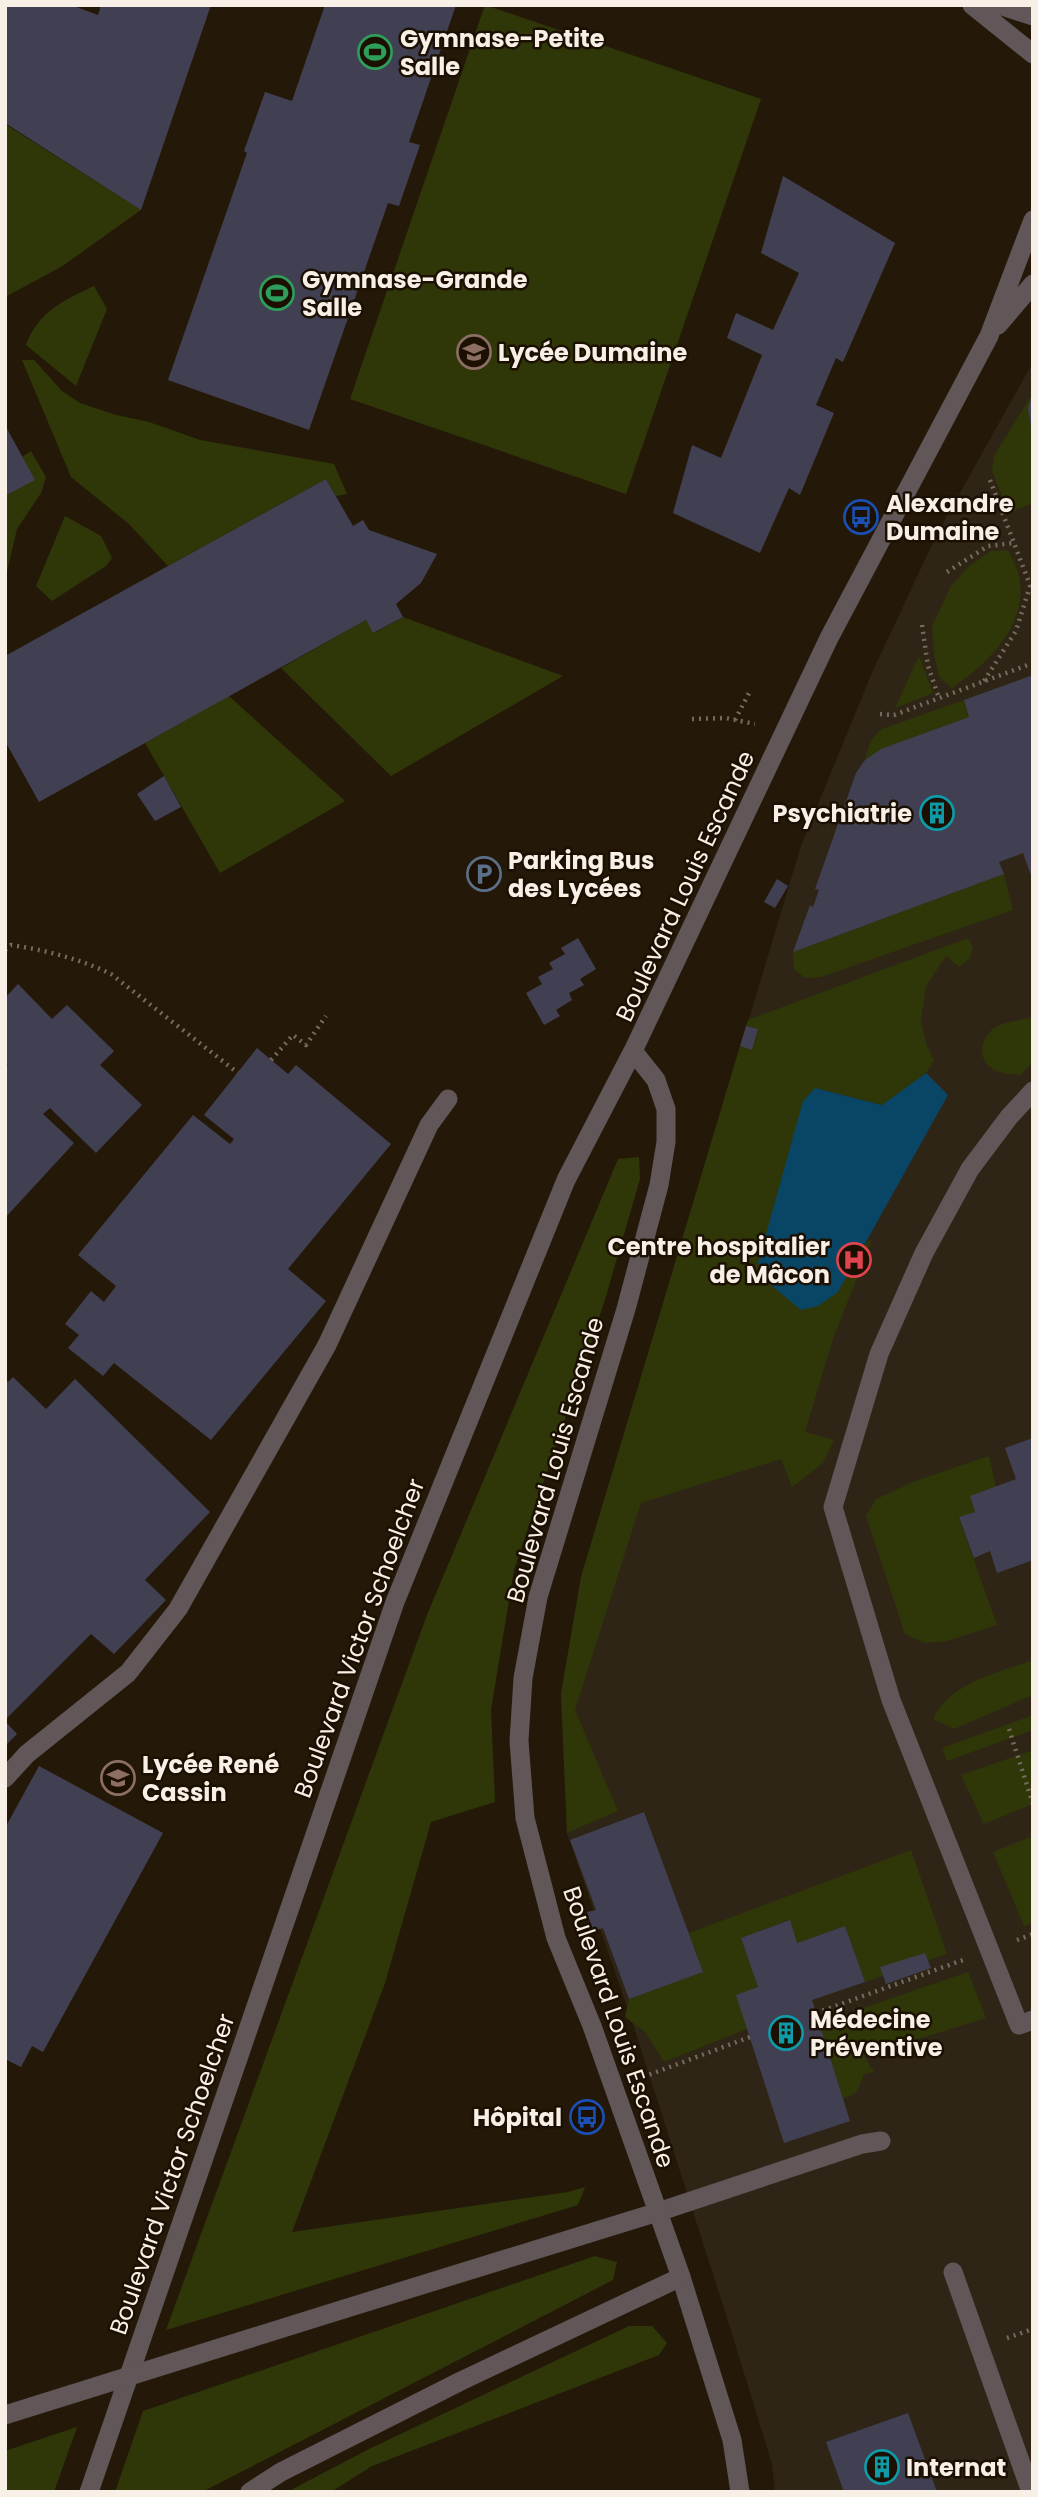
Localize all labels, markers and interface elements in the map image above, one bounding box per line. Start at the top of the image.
place label: Gymnase-Petite Salle [400,22,605,83]
sports icon: Gymnase-Petite Salle [356,33,394,71]
place label: Gymnase-Grande Salle [302,263,528,324]
sports icon: Gymnase-Grande Salle [258,274,296,312]
school or university icon: Lycée Dumaine [455,333,493,371]
place label: Lycée Dumaine [498,336,687,369]
place label: Alexandre Dumaine [886,487,1014,548]
bus stop icon: Alexandre Dumaine [842,498,880,536]
street label: Boulevard Louis Escande [608,745,762,1027]
building icon: Psychiatrie [918,794,956,832]
place label: Psychiatrie [773,797,912,830]
place label: Parking Bus des Lycées [508,844,654,905]
parking icon: Parking Bus des Lycées [465,855,503,893]
place label: Centre hospitalier de Mâcon [607,1230,830,1291]
hospital icon: Centre hospitalier de Mâcon [835,1241,873,1279]
street label: Boulevard Louis Escande [498,1313,612,1607]
street label: Boulevard Victor Schoelcher [286,1474,432,1802]
place label: Lycée René Cassin [142,1748,279,1809]
school or university icon: Lycée René Cassin [99,1759,137,1797]
street label: Boulevard Louis Escande [555,1882,683,2172]
place label: Médecine Préventive [810,2003,943,2064]
street label: Boulevard Victor Schoelcher [101,2009,243,2339]
building icon: Médecine Préventive [767,2014,805,2052]
bus stop icon: Hôpital [568,2098,606,2136]
place label: Hôpital [473,2101,562,2134]
building icon: Internat [863,2448,901,2486]
place label: Internat [906,2451,1006,2484]

